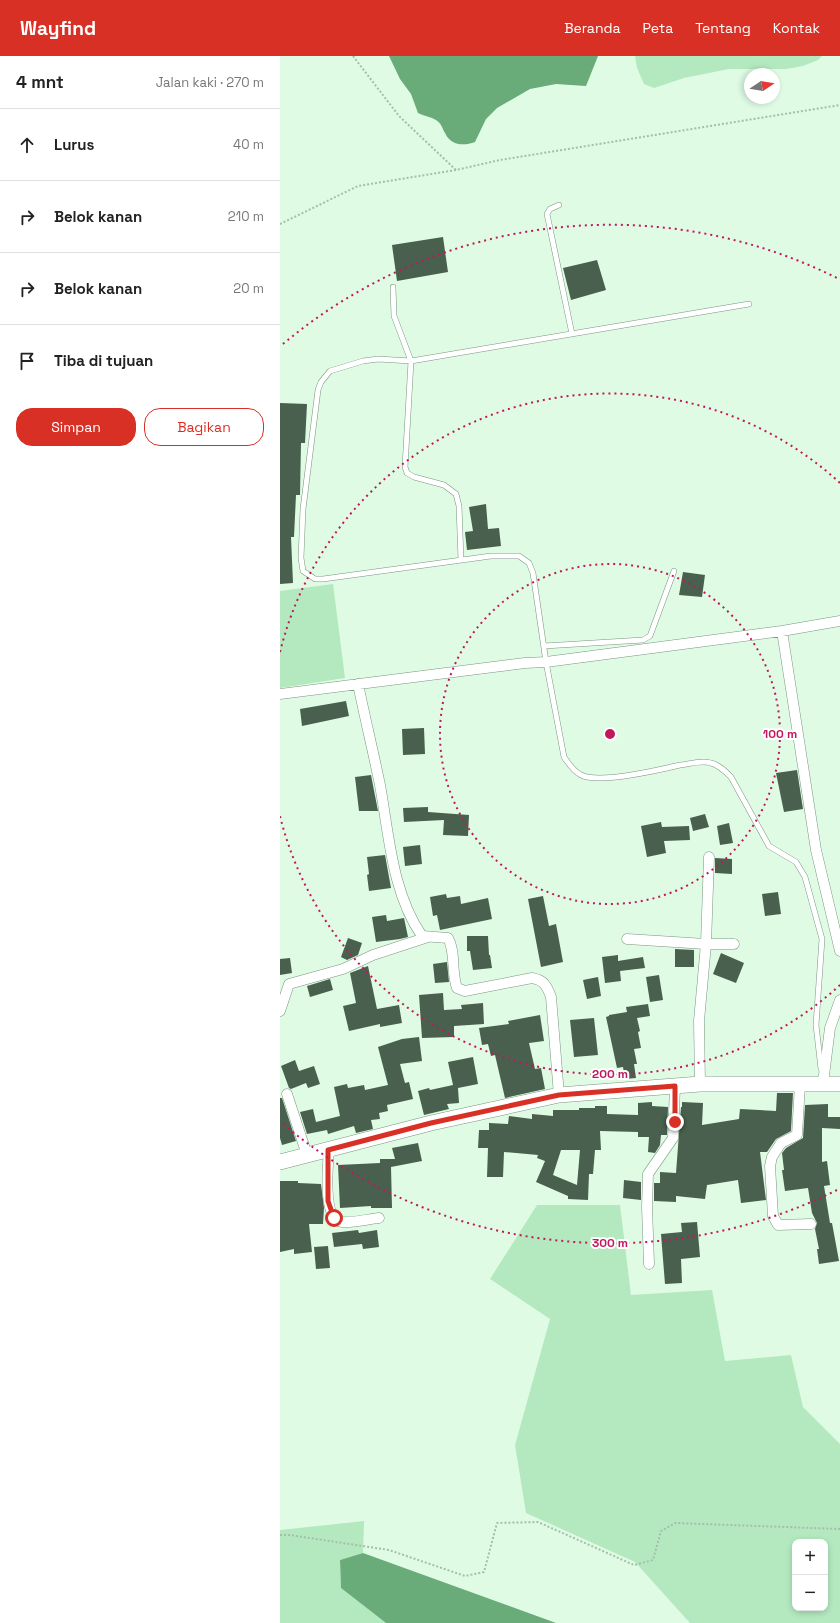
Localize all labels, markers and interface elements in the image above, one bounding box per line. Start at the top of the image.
text: Wayfind [20,16,96,41]
text: Beranda [564,19,621,37]
text: Peta [643,19,673,37]
text: Tentang [695,19,751,37]
text: Kontak [773,19,820,37]
north arrow [744,68,780,104]
text: 4 mnt [16,71,64,93]
text: Jalan kaki · 270 m [156,74,264,91]
icon: ahead [16,134,38,156]
text: Lurus [54,135,94,154]
text: 40 m [233,136,264,153]
icon: right [16,206,38,228]
text: Belok kanan [54,207,142,226]
text: 210 m [228,208,264,225]
icon: right [16,278,38,300]
text: Belok kanan [54,279,142,298]
text: 20 m [233,280,264,297]
icon: arrive [16,350,38,372]
text: Tiba di tujuan [54,351,153,370]
button: Simpan [16,408,136,446]
button: Bagikan [144,408,264,446]
text: 100 m [763,726,797,742]
centre of rings [603,727,617,741]
text: 200 m [592,1066,628,1082]
route end [666,1113,684,1131]
route start [325,1209,343,1227]
text: 300 m [592,1235,628,1251]
map controls [792,1539,828,1611]
button: + [792,1539,828,1575]
button: − [792,1575,828,1611]

